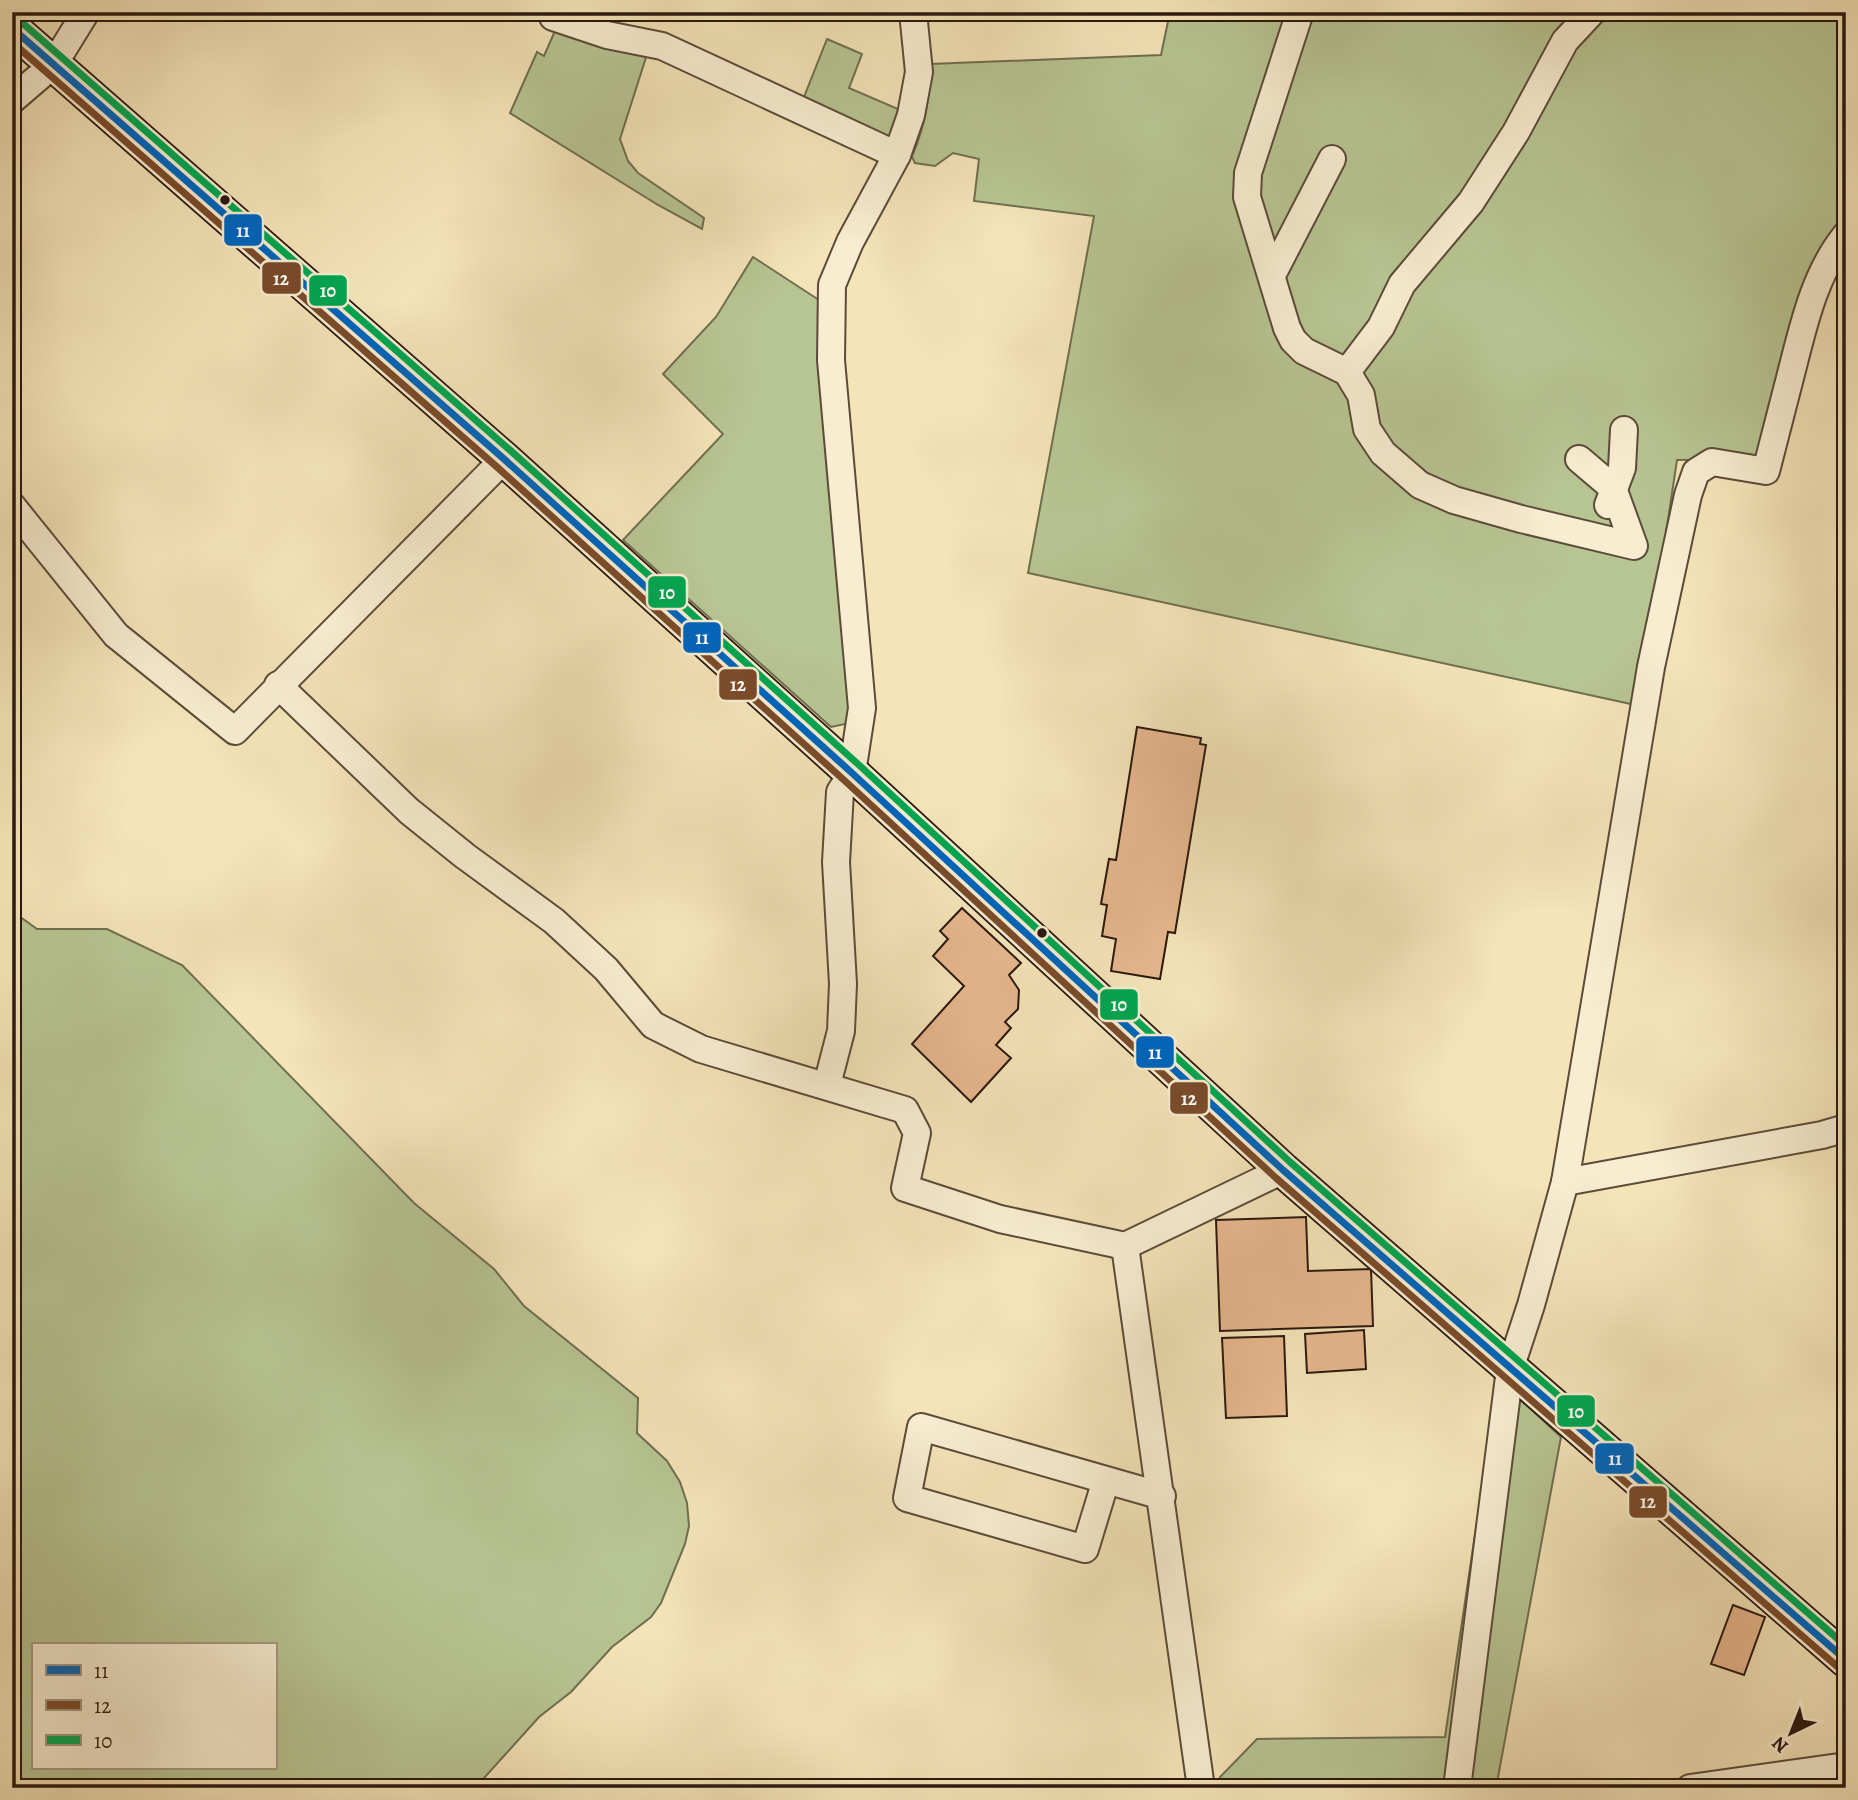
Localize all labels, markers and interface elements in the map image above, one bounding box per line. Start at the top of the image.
unlabelled marker [218,193,232,207]
line badge: 11 [223,213,263,247]
text: 11 [236,218,250,244]
line badge: 12 [261,261,302,295]
text: 12 [273,266,289,292]
line badge: 10 [308,274,348,307]
text: 10 [320,278,337,304]
line badge: 10 [647,575,687,609]
text: 10 [659,580,676,606]
line badge: 11 [682,621,722,654]
text: 11 [695,625,709,651]
line badge: 12 [718,668,758,701]
text: 12 [730,672,746,698]
unlabelled marker [1035,926,1049,940]
line badge: 10 [1099,988,1139,1021]
text: 10 [1111,992,1128,1018]
line badge: 11 [1135,1035,1175,1069]
text: 11 [1148,1040,1162,1066]
line badge: 12 [1169,1081,1209,1115]
text: 12 [1181,1086,1197,1112]
line badge: 10 [1556,1394,1596,1428]
text: 10 [1568,1399,1585,1425]
line badge: 11 [1594,1442,1635,1475]
text: 11 [1608,1446,1622,1472]
line badge: 12 [1628,1485,1668,1519]
text: 12 [1640,1489,1656,1515]
legend [32,1643,276,1769]
text: 11 [94,1657,108,1685]
text: 12 [94,1692,111,1720]
north arrow [1756,1699,1826,1769]
text: 10 [94,1727,112,1755]
text: N [1766,1730,1794,1759]

